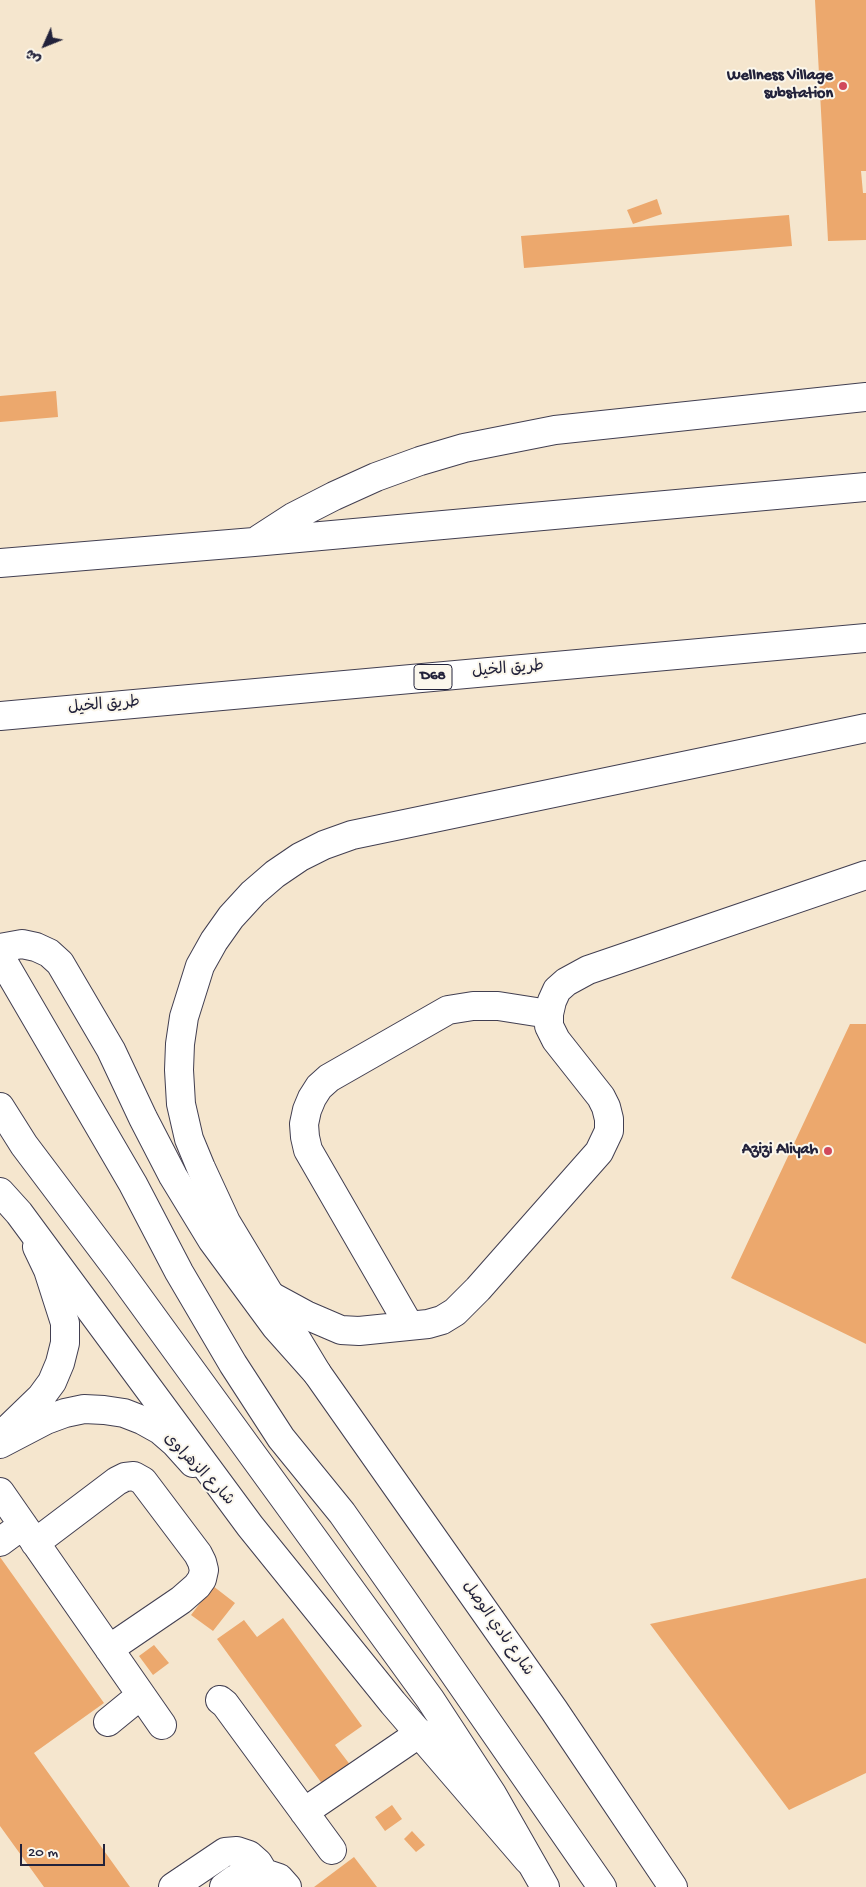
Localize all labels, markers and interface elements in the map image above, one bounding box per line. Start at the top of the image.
north arrow [20,20,70,70]
text: ش [22,44,45,67]
place label: Wellness Village substation [727,67,833,105]
marker: Wellness Village substation [837,80,849,92]
street label: طريق الخيل [471,657,545,683]
road number: D68 [414,664,452,690]
street label: طريق الخيل [67,693,141,719]
place label: Azizi Aliyah [742,1141,818,1161]
marker: Azizi Aliyah [822,1145,834,1157]
street label: شارع الزهراوى [159,1430,237,1510]
street label: شارع نادي الوصل [457,1578,537,1680]
scale bar [22,1834,108,1866]
text: 20 m [28,1844,58,1862]

